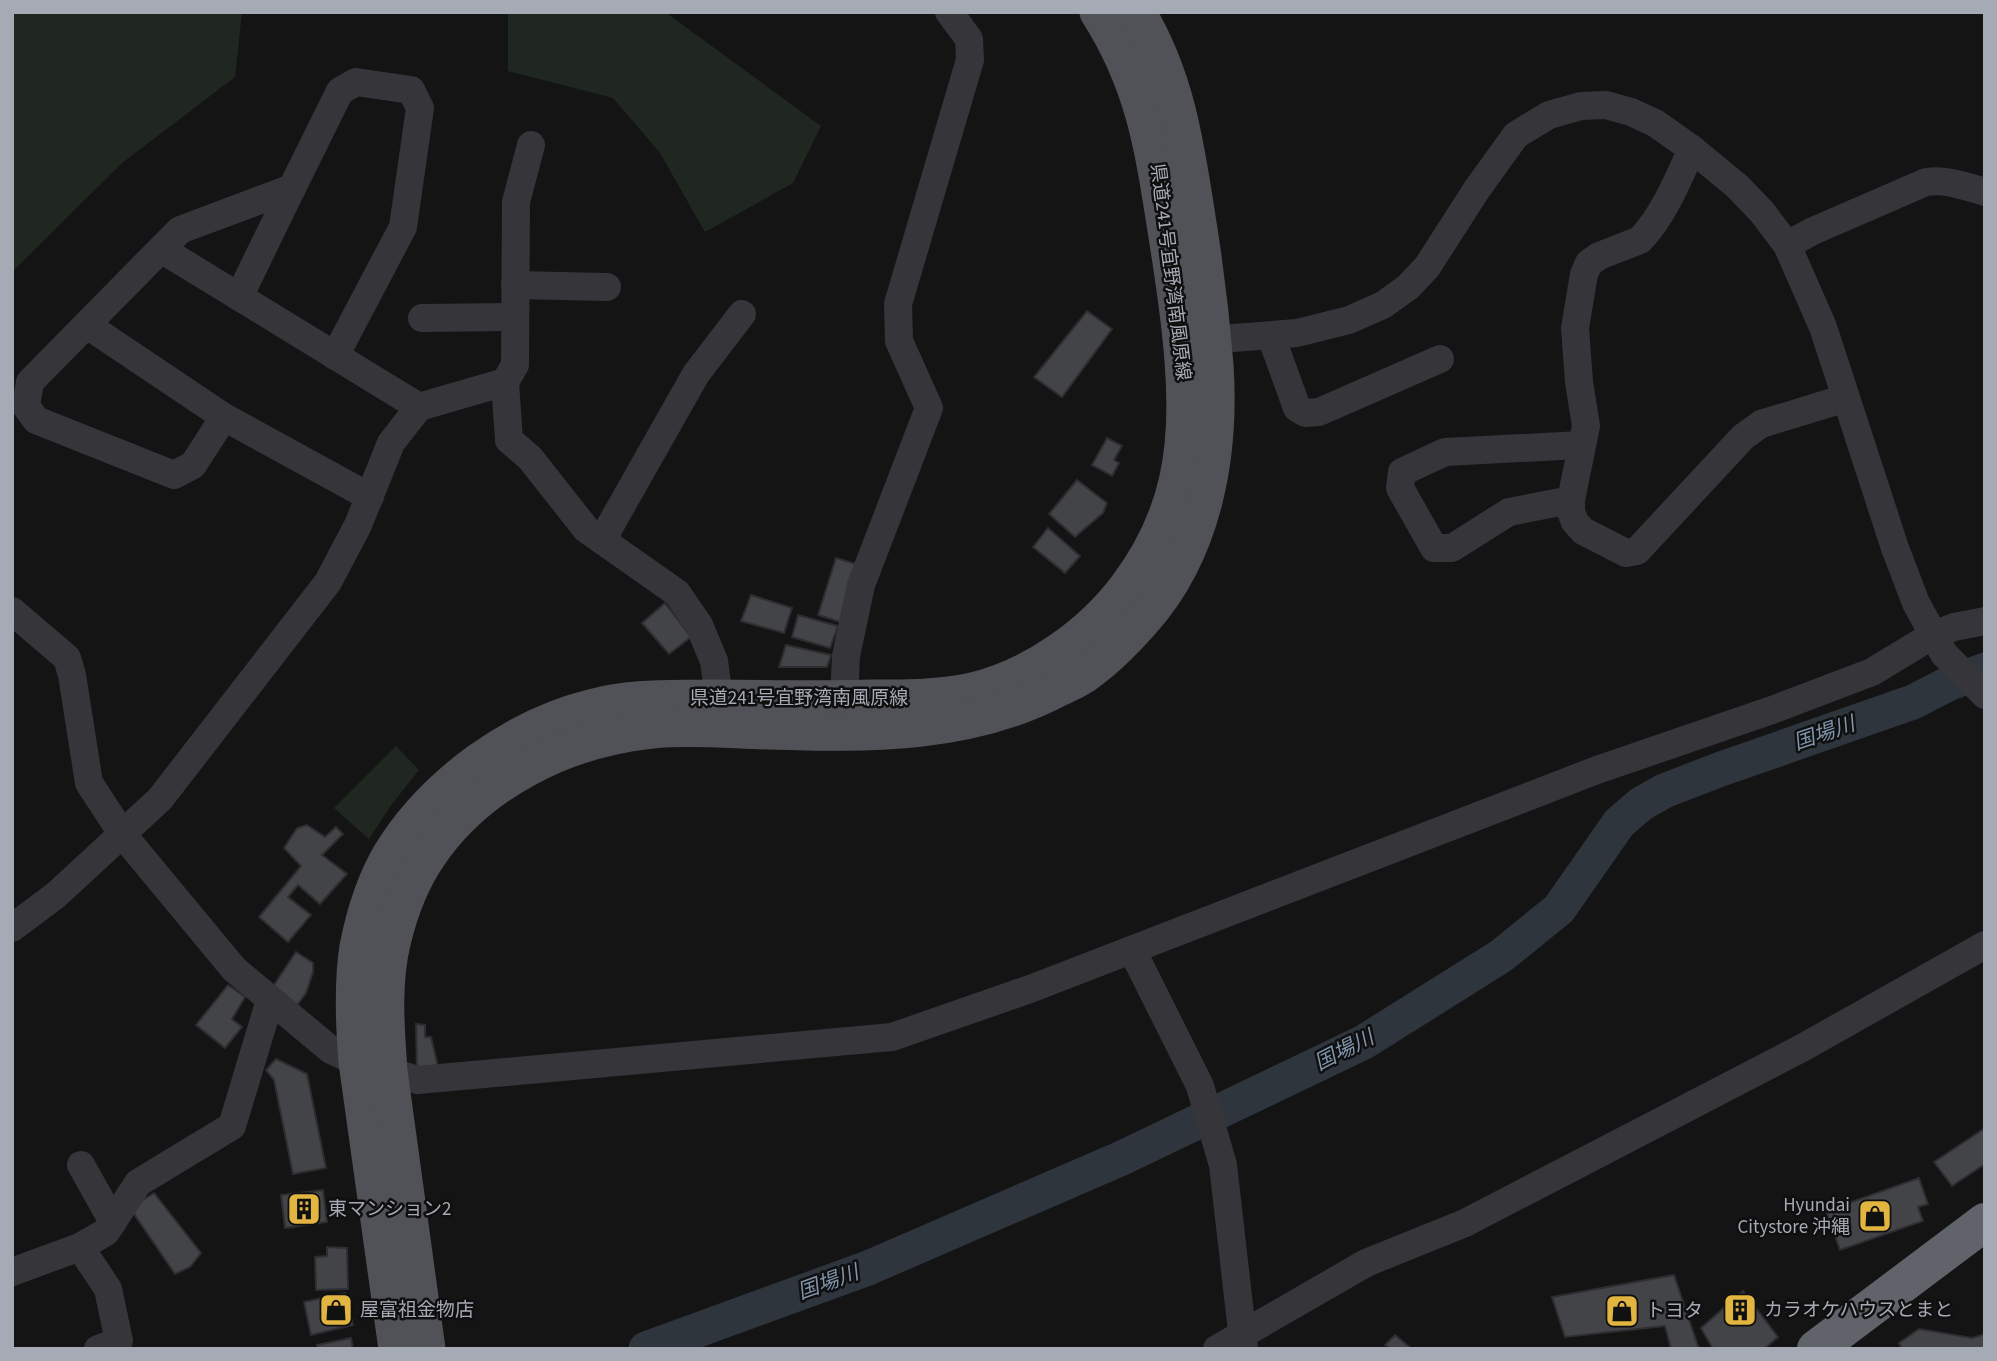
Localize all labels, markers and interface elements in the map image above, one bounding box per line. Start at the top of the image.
street label: 県道241号宜野湾南風原線 [1143,162,1197,382]
street label: 県道241号宜野湾南風原線 [690,685,908,712]
water label: 国場川 [1789,708,1861,757]
water label: 国場川 [1309,1021,1381,1078]
building icon: 東マンション2 [285,1190,323,1228]
place label: Hyundai Citystore 沖縄 [1738,1192,1850,1241]
place label: 東マンション2 [328,1196,451,1223]
shop icon: Hyundai Citystore 沖縄 [1856,1197,1894,1235]
water label: 国場川 [793,1256,865,1307]
shop icon: 屋富祖金物店 [317,1291,355,1329]
building icon: カラオケハウスとまと [1721,1291,1759,1329]
shop icon: トヨタ [1603,1292,1641,1330]
place label: 屋富祖金物店 [360,1297,474,1324]
place label: カラオケハウスとまと [1764,1297,1953,1324]
place label: トヨタ [1646,1298,1703,1325]

